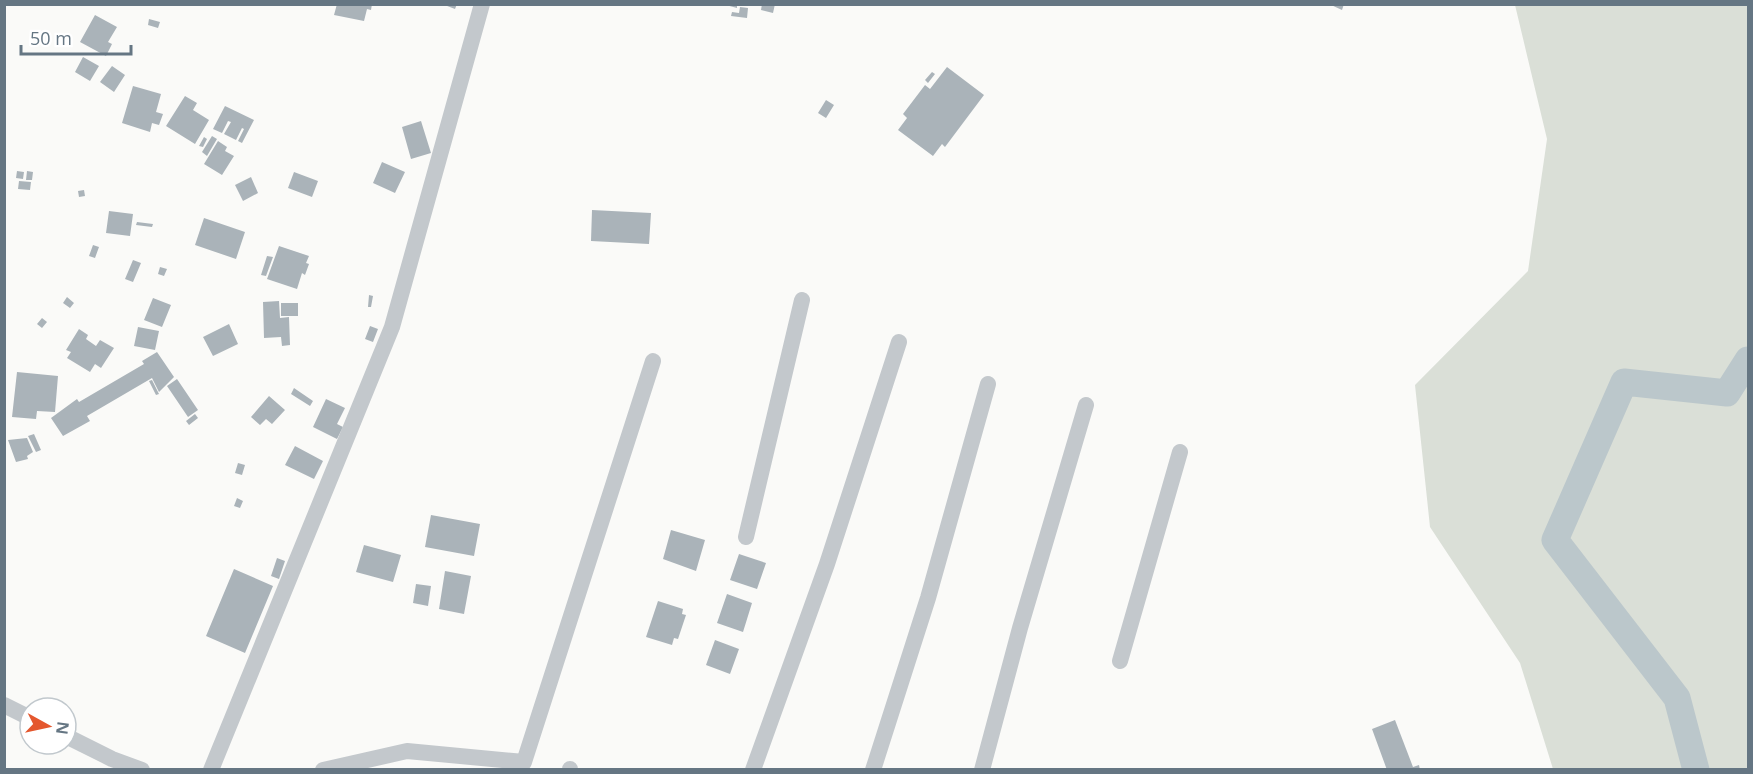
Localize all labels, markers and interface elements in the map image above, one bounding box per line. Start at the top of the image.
scale bar [21,18,130,56]
text: 50 m [30,26,72,50]
north arrow [18,696,78,756]
text: N [51,720,75,736]

